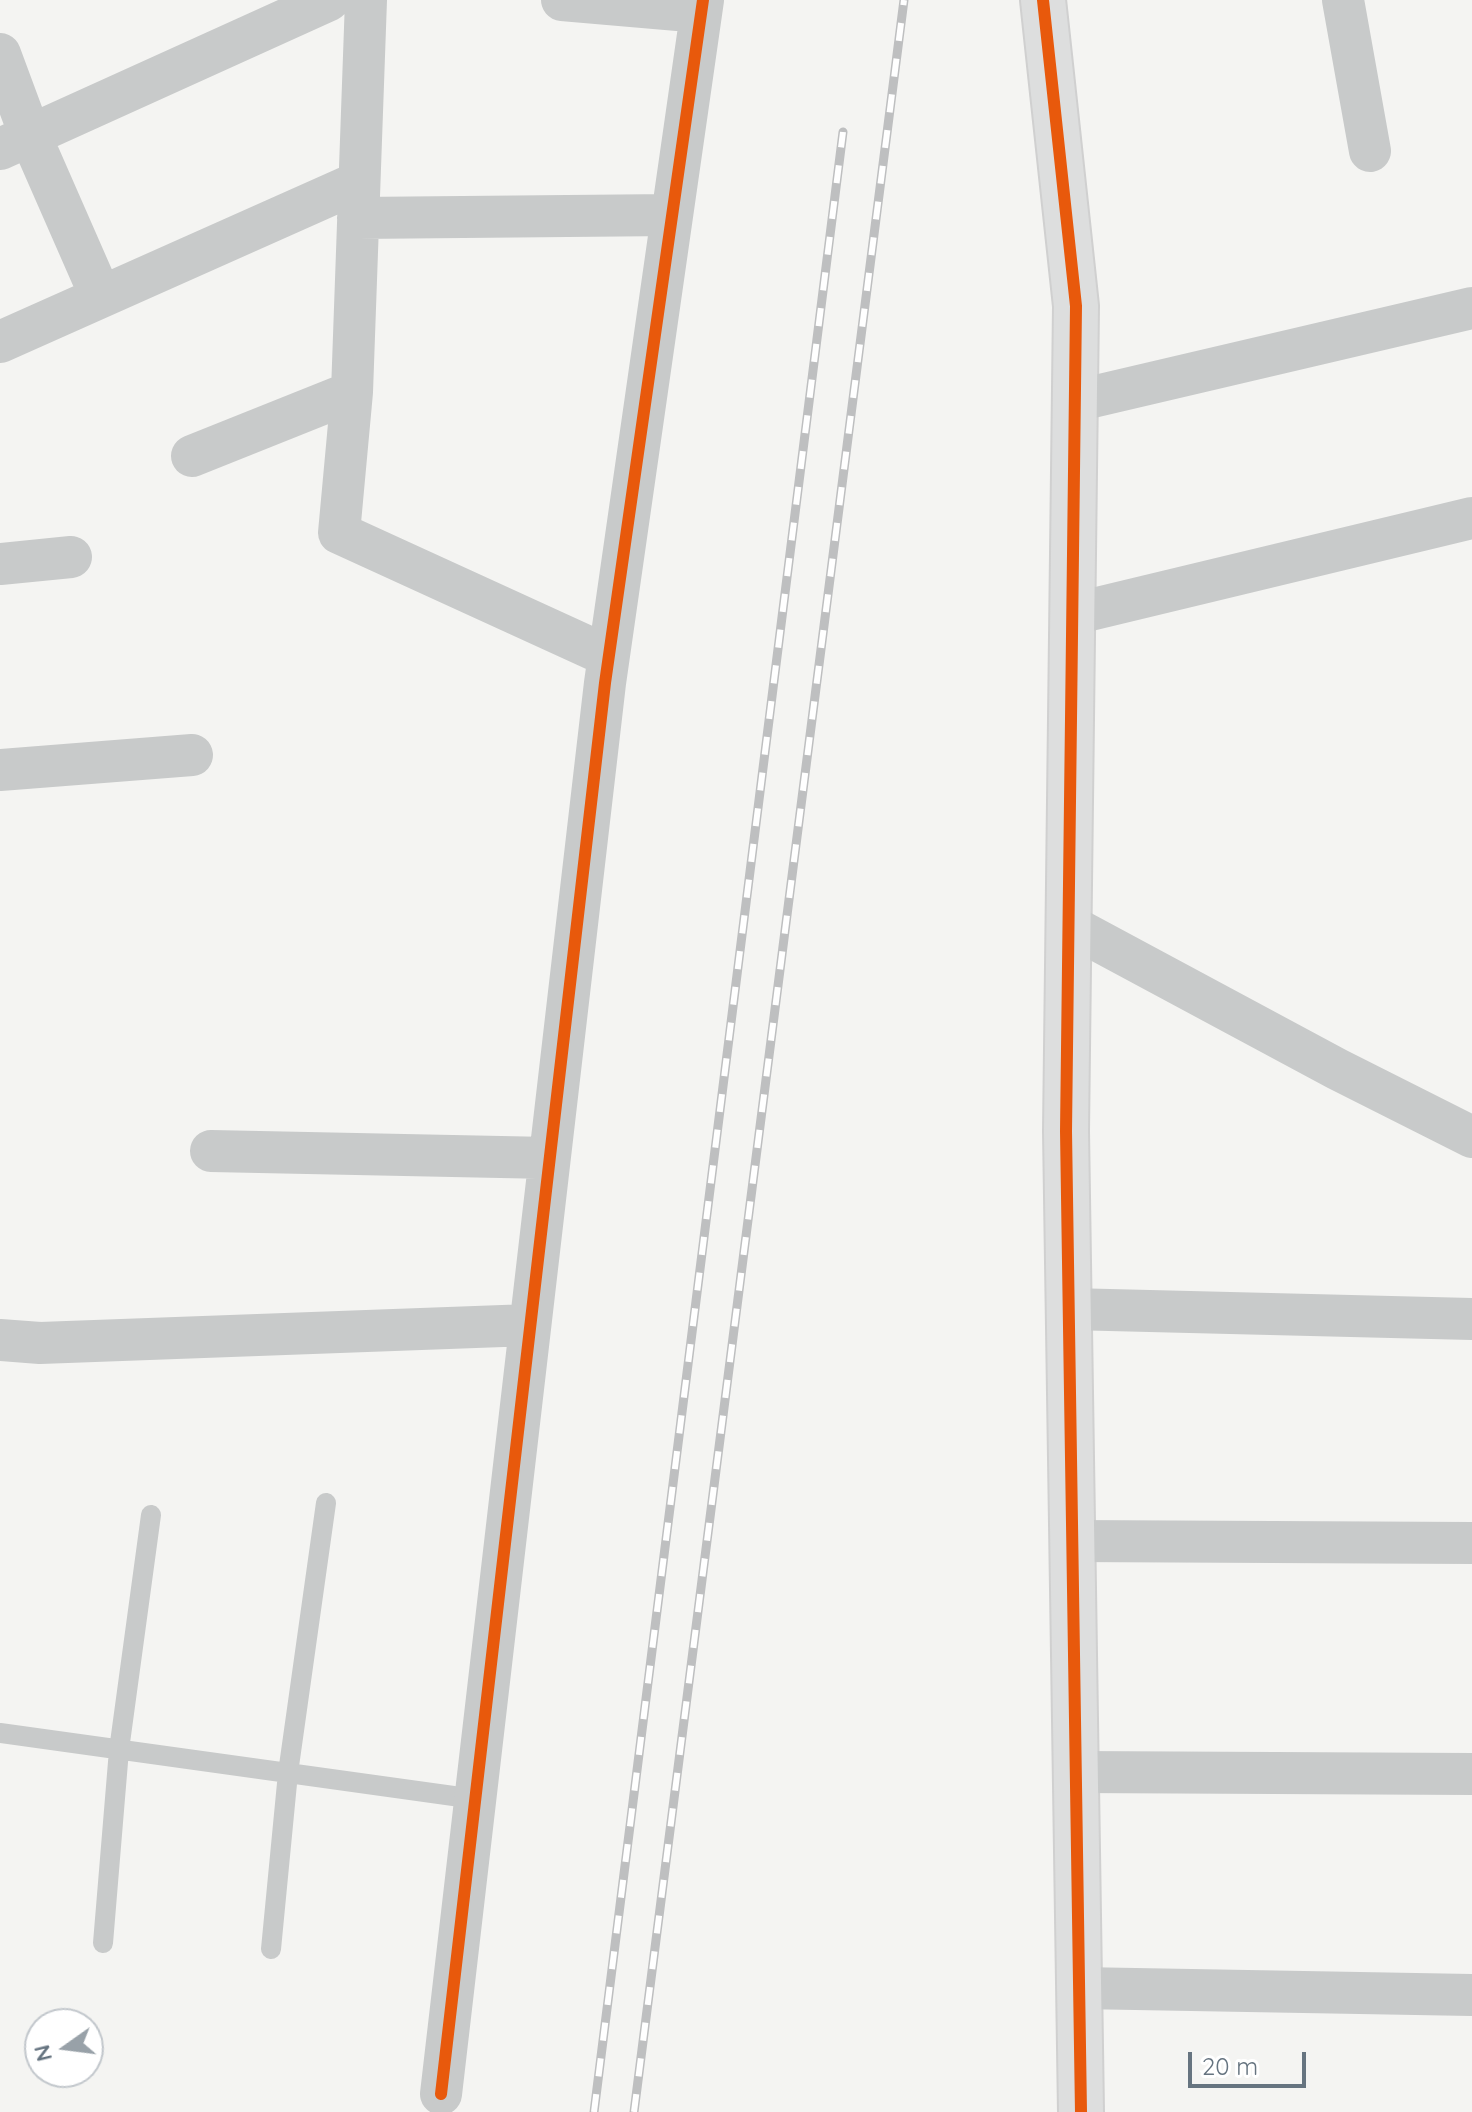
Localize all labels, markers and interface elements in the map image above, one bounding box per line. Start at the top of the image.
north arrow [24,2008,104,2088]
scale bar [1192,2036,1310,2086]
text: N [27,2042,58,2065]
text: 20 m [1202,2051,1258,2081]

